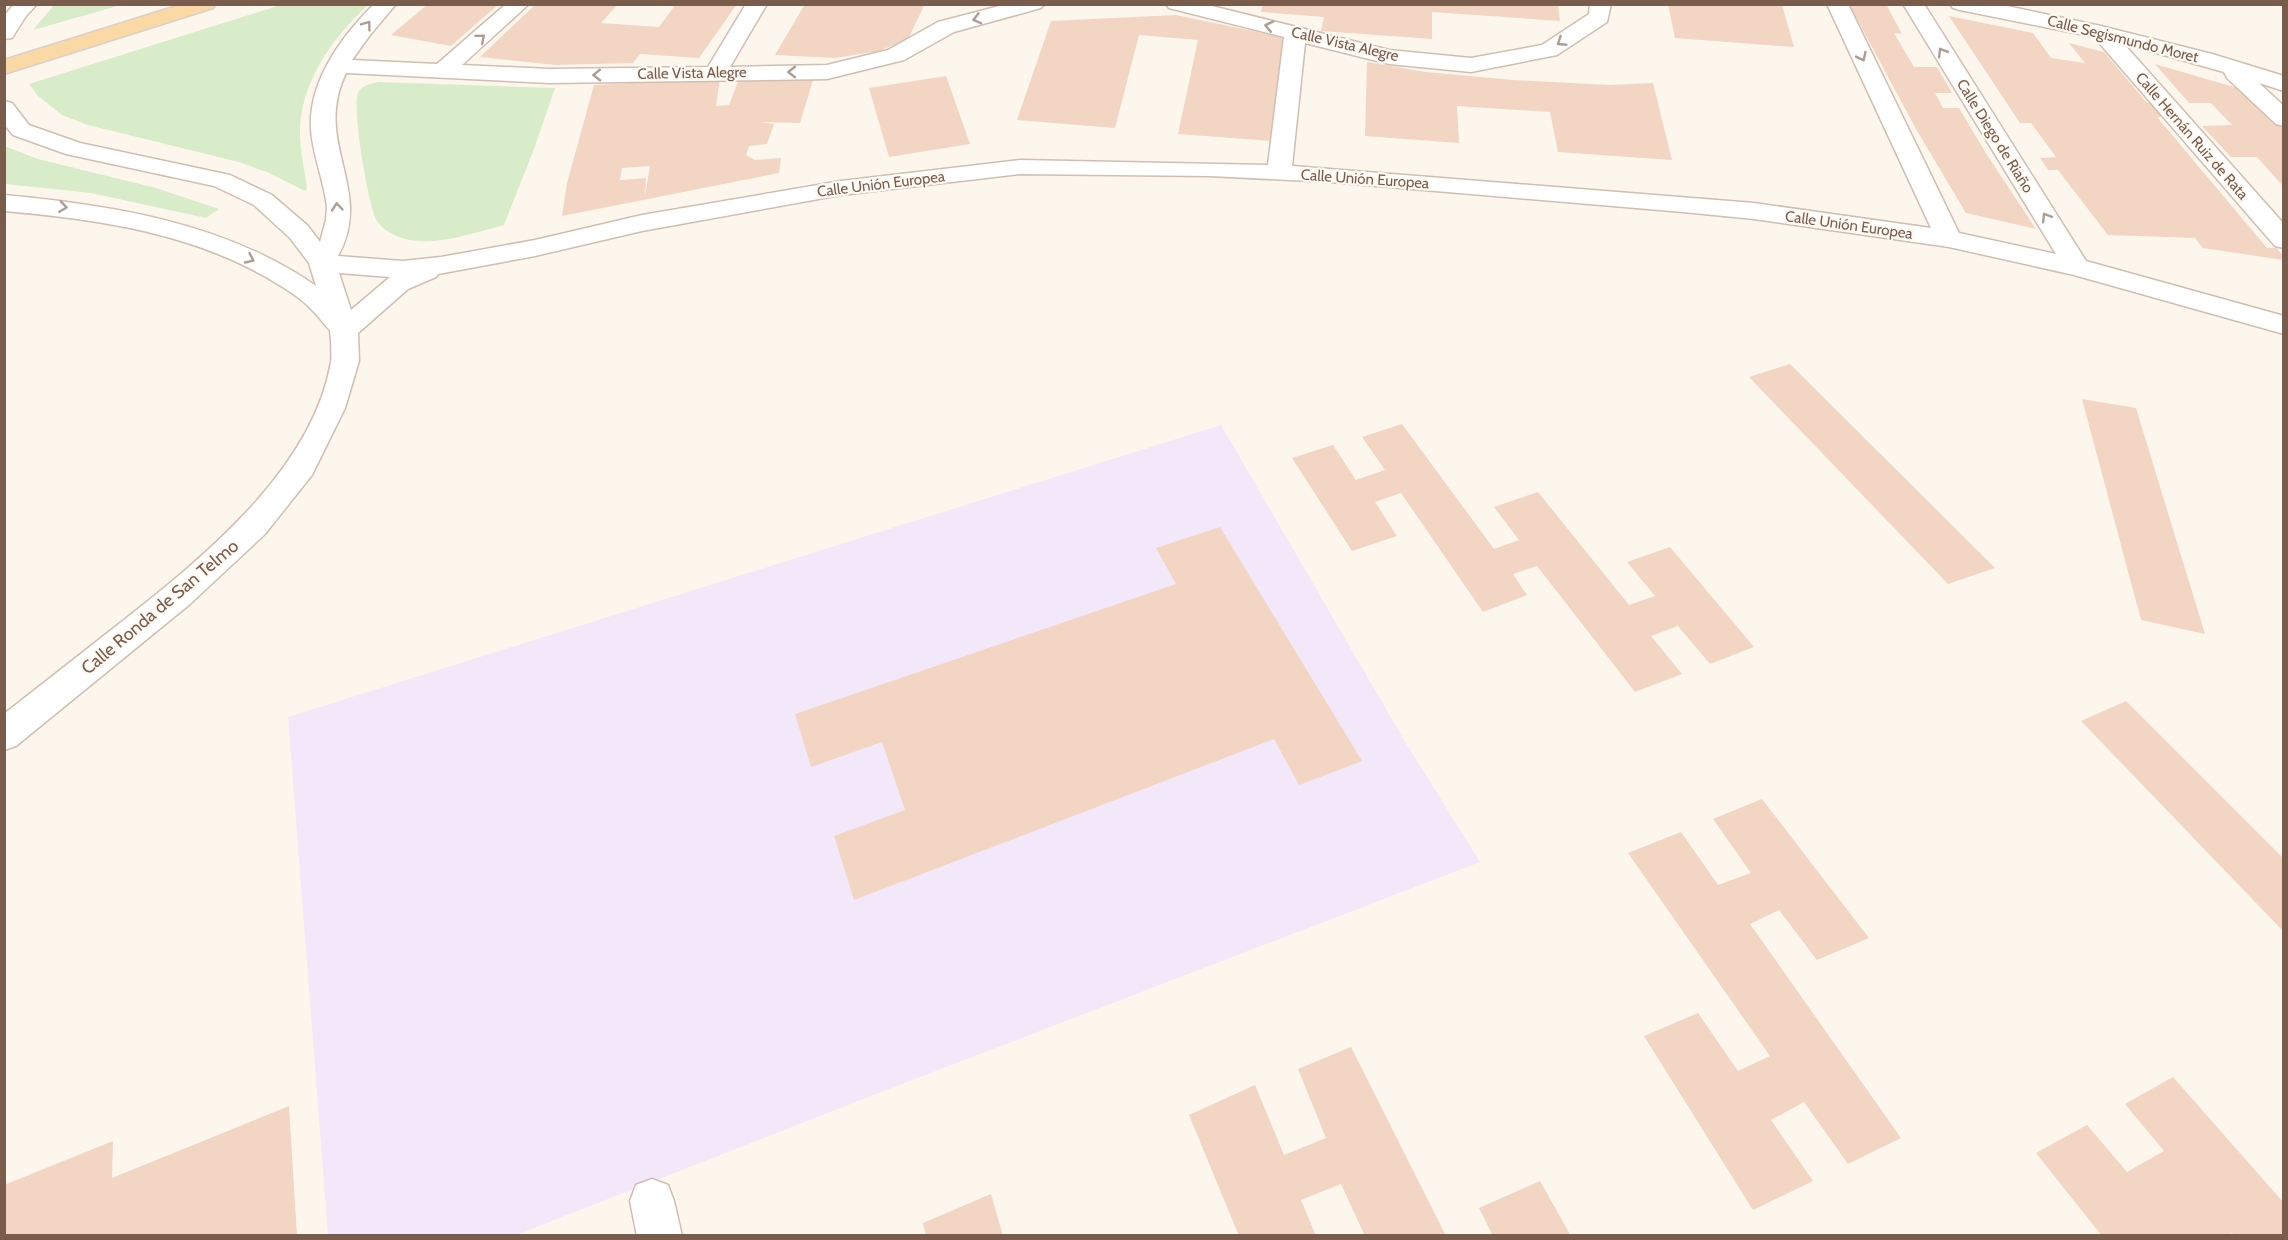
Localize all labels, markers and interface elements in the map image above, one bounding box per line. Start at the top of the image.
one-way arrow [972,12,982,25]
street label: Calle Segismundo Moret [2046,12,2200,66]
one-way arrow [360,21,371,32]
one-way arrow [1264,21,1274,34]
street label: Calle Vista Alegre [1290,23,1401,65]
one-way arrow [474,34,485,45]
one-way arrow [1557,35,1568,46]
one-way arrow [1938,48,1950,58]
one-way arrow [1854,51,1866,62]
street label: Calle Vista Alegre [637,63,747,83]
one-way arrow [788,66,797,78]
one-way arrow [593,69,602,81]
street label: Calle Hernán Ruiz de Rata [2132,69,2253,204]
street label: Calle Diego de Riaño [1953,76,2037,196]
street label: Calle Unión Europea [1300,166,1431,193]
street label: Calle Unión Europea [816,167,947,201]
one-way arrow [58,201,67,213]
one-way arrow [331,202,344,212]
street label: Calle Unión Europea [1784,207,1915,243]
one-way arrow [2041,213,2053,223]
one-way arrow [244,251,255,263]
street label: Calle Ronda de San Telmo [77,535,243,679]

